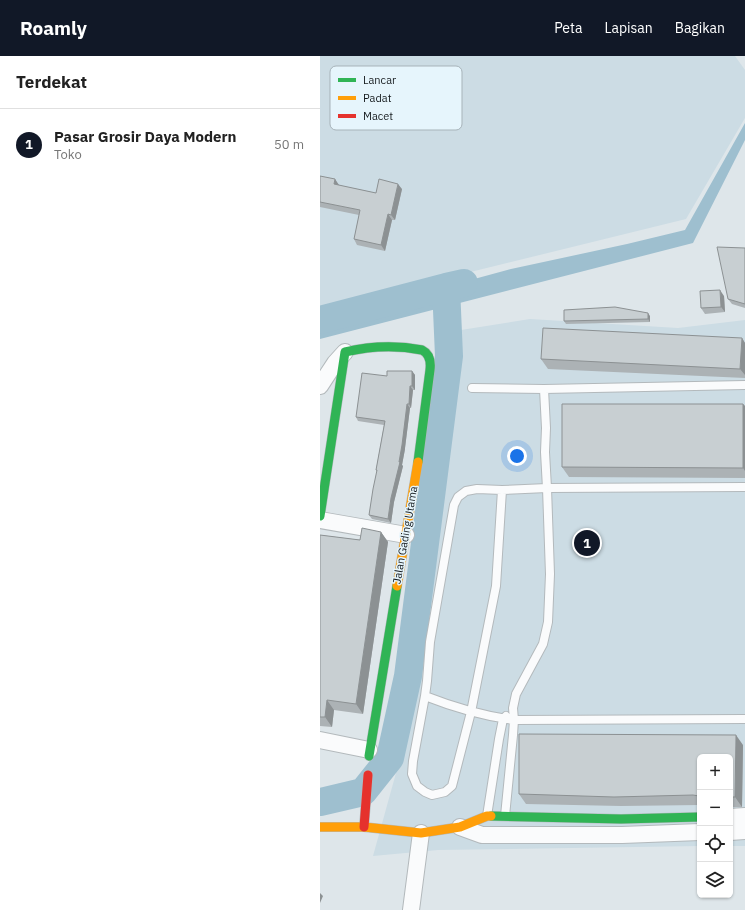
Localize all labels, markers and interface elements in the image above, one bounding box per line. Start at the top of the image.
text: Roamly [20,16,87,40]
text: Peta [554,19,582,37]
text: Lapisan [604,19,653,37]
text: Bagikan [675,19,725,37]
legend [330,66,462,130]
text: Terdekat [16,71,87,93]
text: Lancar [363,73,396,87]
text: Padat [363,91,392,105]
text: Macet [363,109,393,123]
text: Pasar Grosir Daya Modern [54,127,237,146]
text: 1 [25,136,33,153]
text: 50 m [274,136,304,153]
text: Toko [54,146,82,163]
your location [507,446,527,466]
street label: Jalan Gading Utama [389,485,421,585]
pin: 1 [574,528,600,558]
map controls [697,754,733,898]
button: + [697,754,733,790]
button: − [697,790,733,826]
button: locate [697,826,733,862]
button: layers [697,862,733,898]

